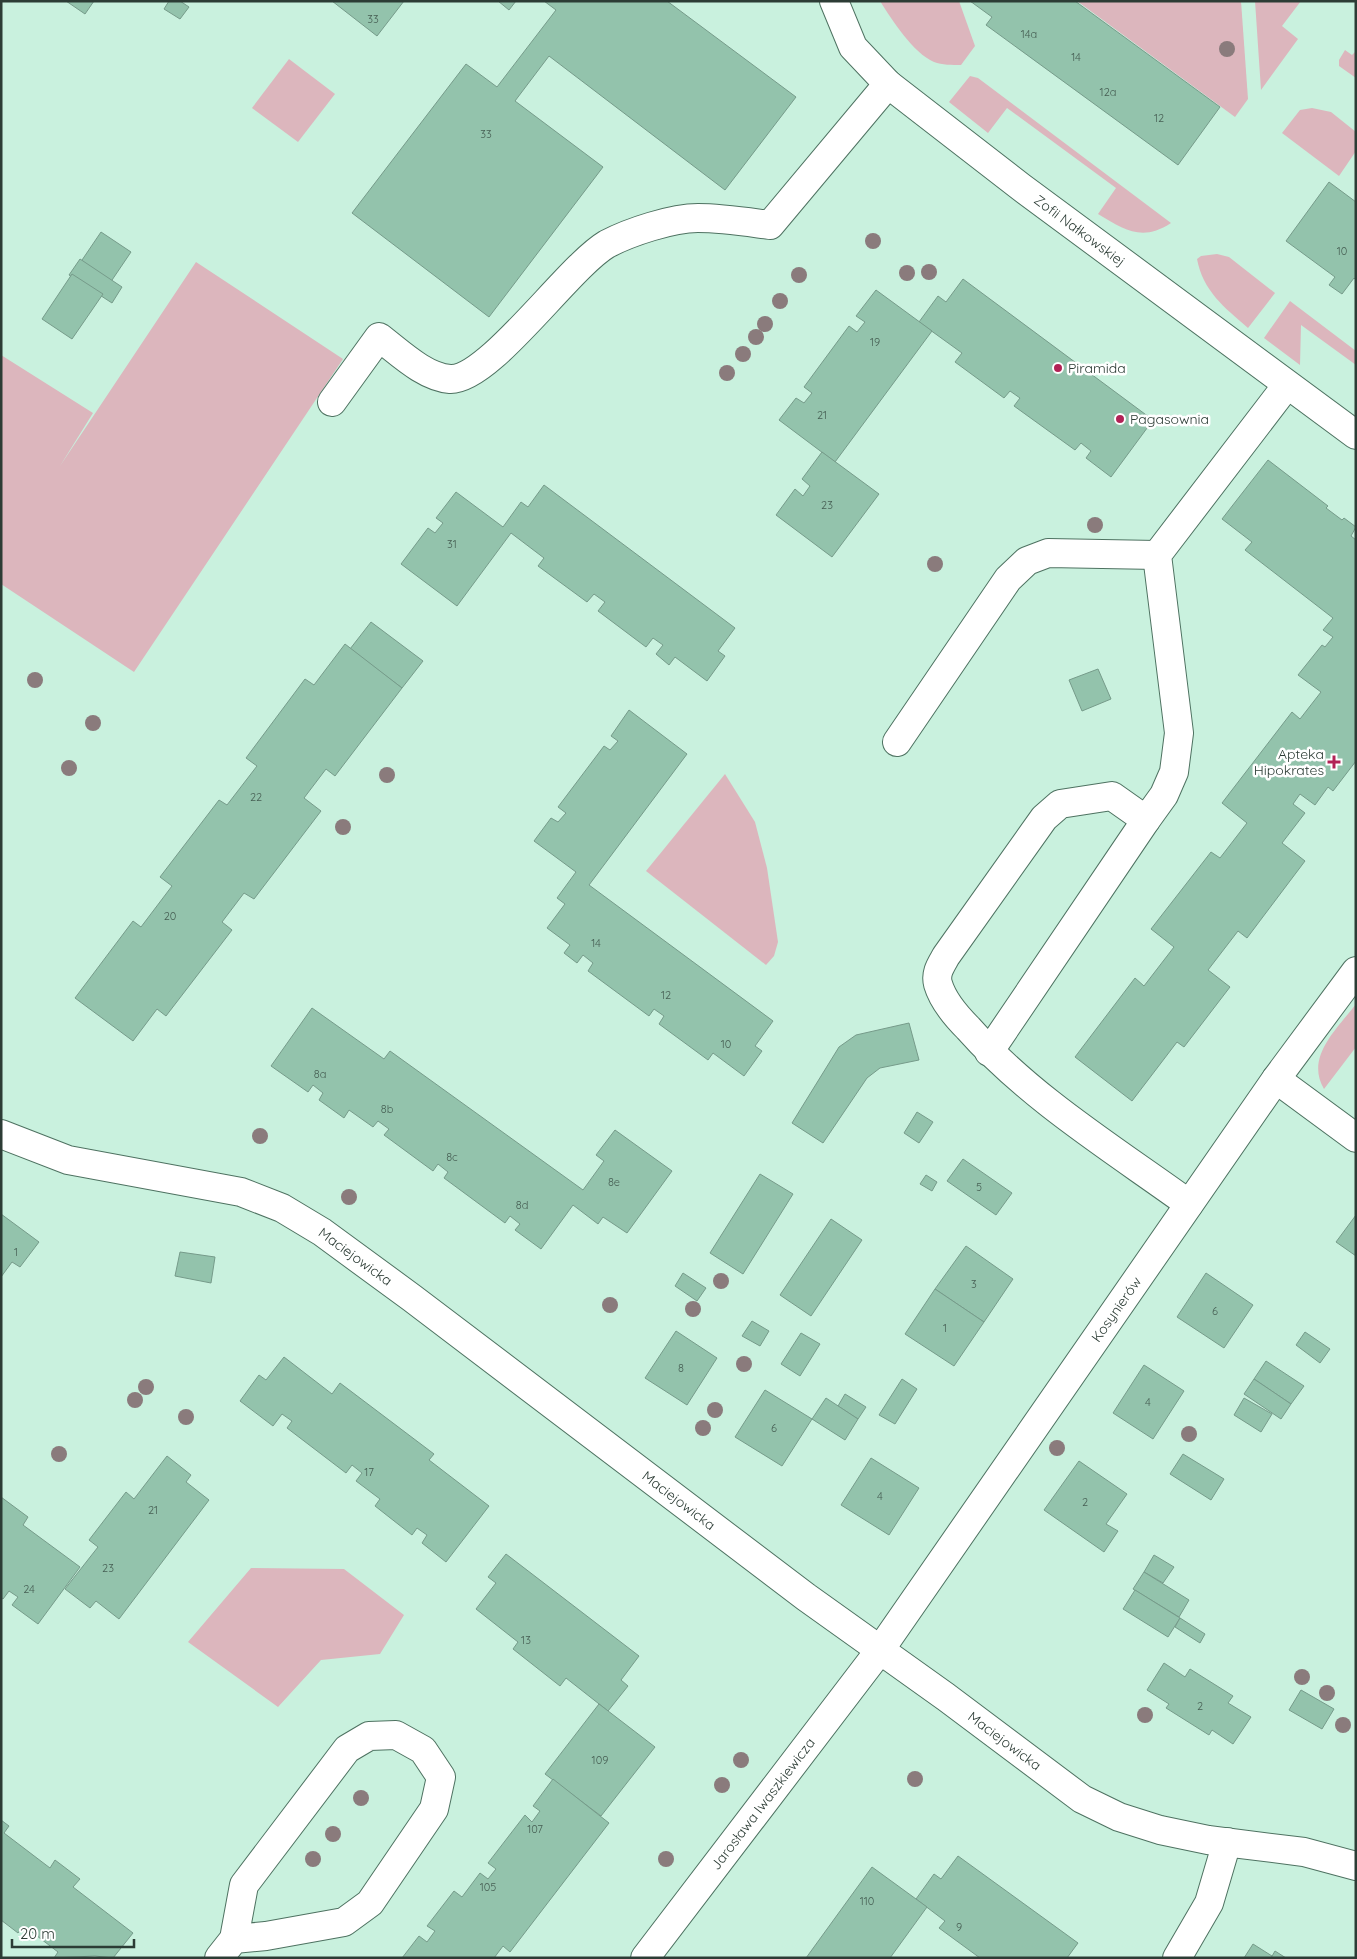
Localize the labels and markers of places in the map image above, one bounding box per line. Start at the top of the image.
place label: Piramida [1068,359,1126,377]
marker: Piramida [1052,362,1064,374]
place label: Pagasownia [1130,410,1209,428]
marker: Pagasownia [1114,413,1126,425]
place label: Apteka Hipokrates [1254,745,1324,779]
marker: Apteka Hipokrates [1328,756,1340,768]

